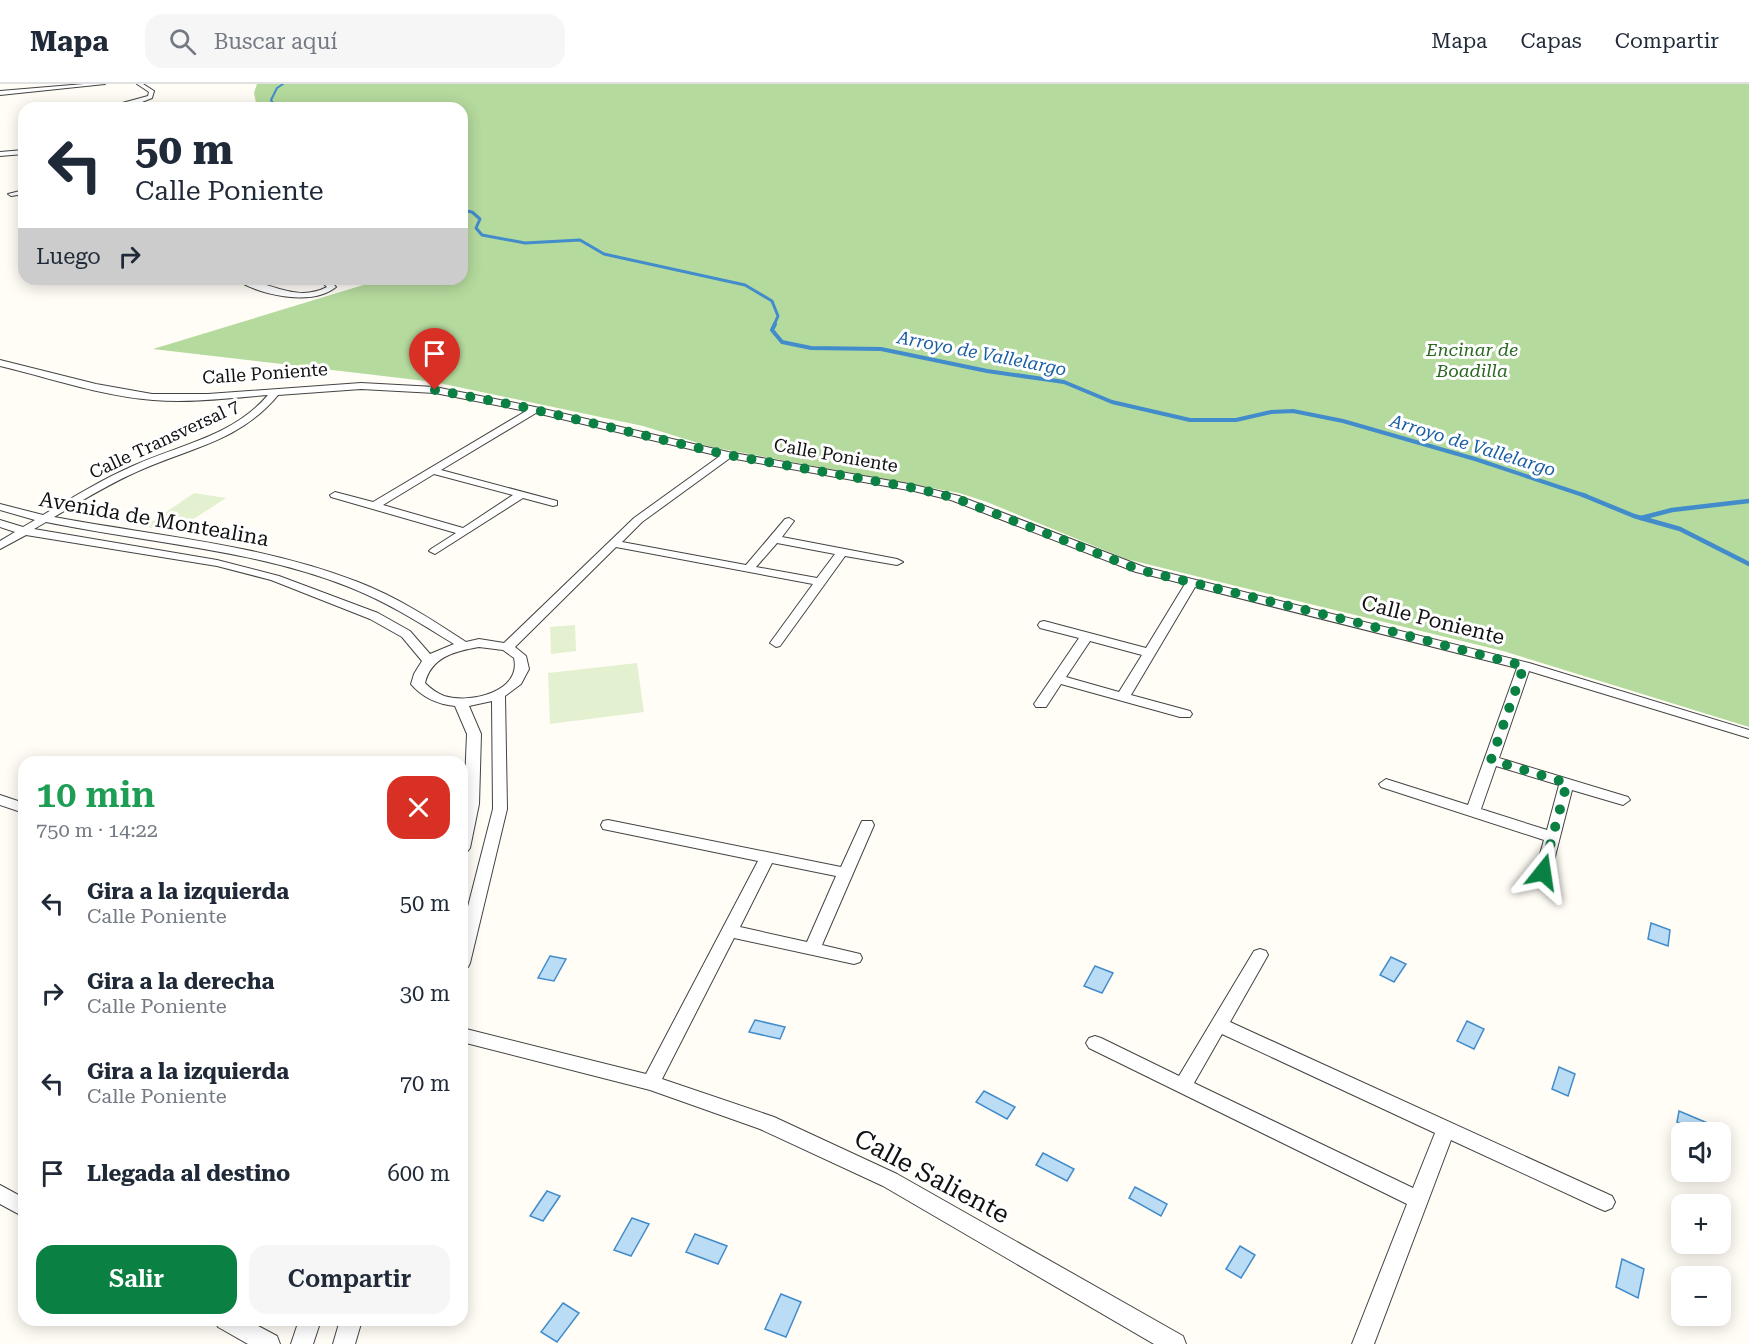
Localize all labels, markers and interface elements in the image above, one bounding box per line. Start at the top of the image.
search box [145,14,565,68]
text: Mapa [30,25,109,58]
icon: search [166,25,199,58]
text: Buscar aquí [214,29,338,54]
text: Mapa [1431,29,1487,53]
text: Capas [1520,29,1582,53]
text: Compartir [1615,29,1719,53]
text: 50 m [135,125,233,174]
icon: left [36,126,114,204]
text: Calle Poniente [135,175,324,207]
icon: right [113,240,146,273]
text: Luego [36,244,101,269]
water label: Arroyo de Vallelargo [895,326,1068,380]
pin [409,328,460,390]
icon: arrive [418,337,451,370]
park label: Encinar de Boadilla [1425,339,1518,381]
street label: Calle Poniente [202,358,329,388]
street label: Calle Transversal 7 [86,395,242,483]
water label: Arroyo de Vallelargo [1387,410,1558,480]
street label: Calle Poniente [772,434,900,476]
street label: Avenida de Montealina [37,487,271,551]
street label: Calle Poniente [1359,591,1507,649]
text: 10 min [36,774,155,816]
button: close [387,776,450,839]
text: 750 m · 14:22 [36,818,158,842]
position arrow [1511,840,1575,904]
text: Gira a la izquierda [87,879,289,904]
icon: left [36,887,69,920]
text: 50 m [400,891,450,916]
text: Calle Poniente [87,904,227,928]
text: Gira a la derecha [87,969,274,994]
icon: right [36,977,69,1010]
text: 30 m [400,981,450,1006]
text: Calle Poniente [87,994,227,1018]
text: Gira a la izquierda [87,1059,289,1084]
icon: left [36,1067,69,1100]
text: 70 m [400,1071,450,1096]
text: Calle Poniente [87,1084,227,1108]
map controls [1671,1122,1731,1326]
button: sound [1671,1122,1731,1182]
street label: Calle Saliente [849,1123,1015,1229]
icon: arrive [36,1157,69,1190]
text: Llegada al destino [87,1161,290,1186]
text: 600 m [387,1161,450,1186]
button: + [1671,1194,1731,1254]
button: Salir [36,1245,237,1314]
button: Compartir [249,1245,450,1314]
button: − [1671,1266,1731,1326]

